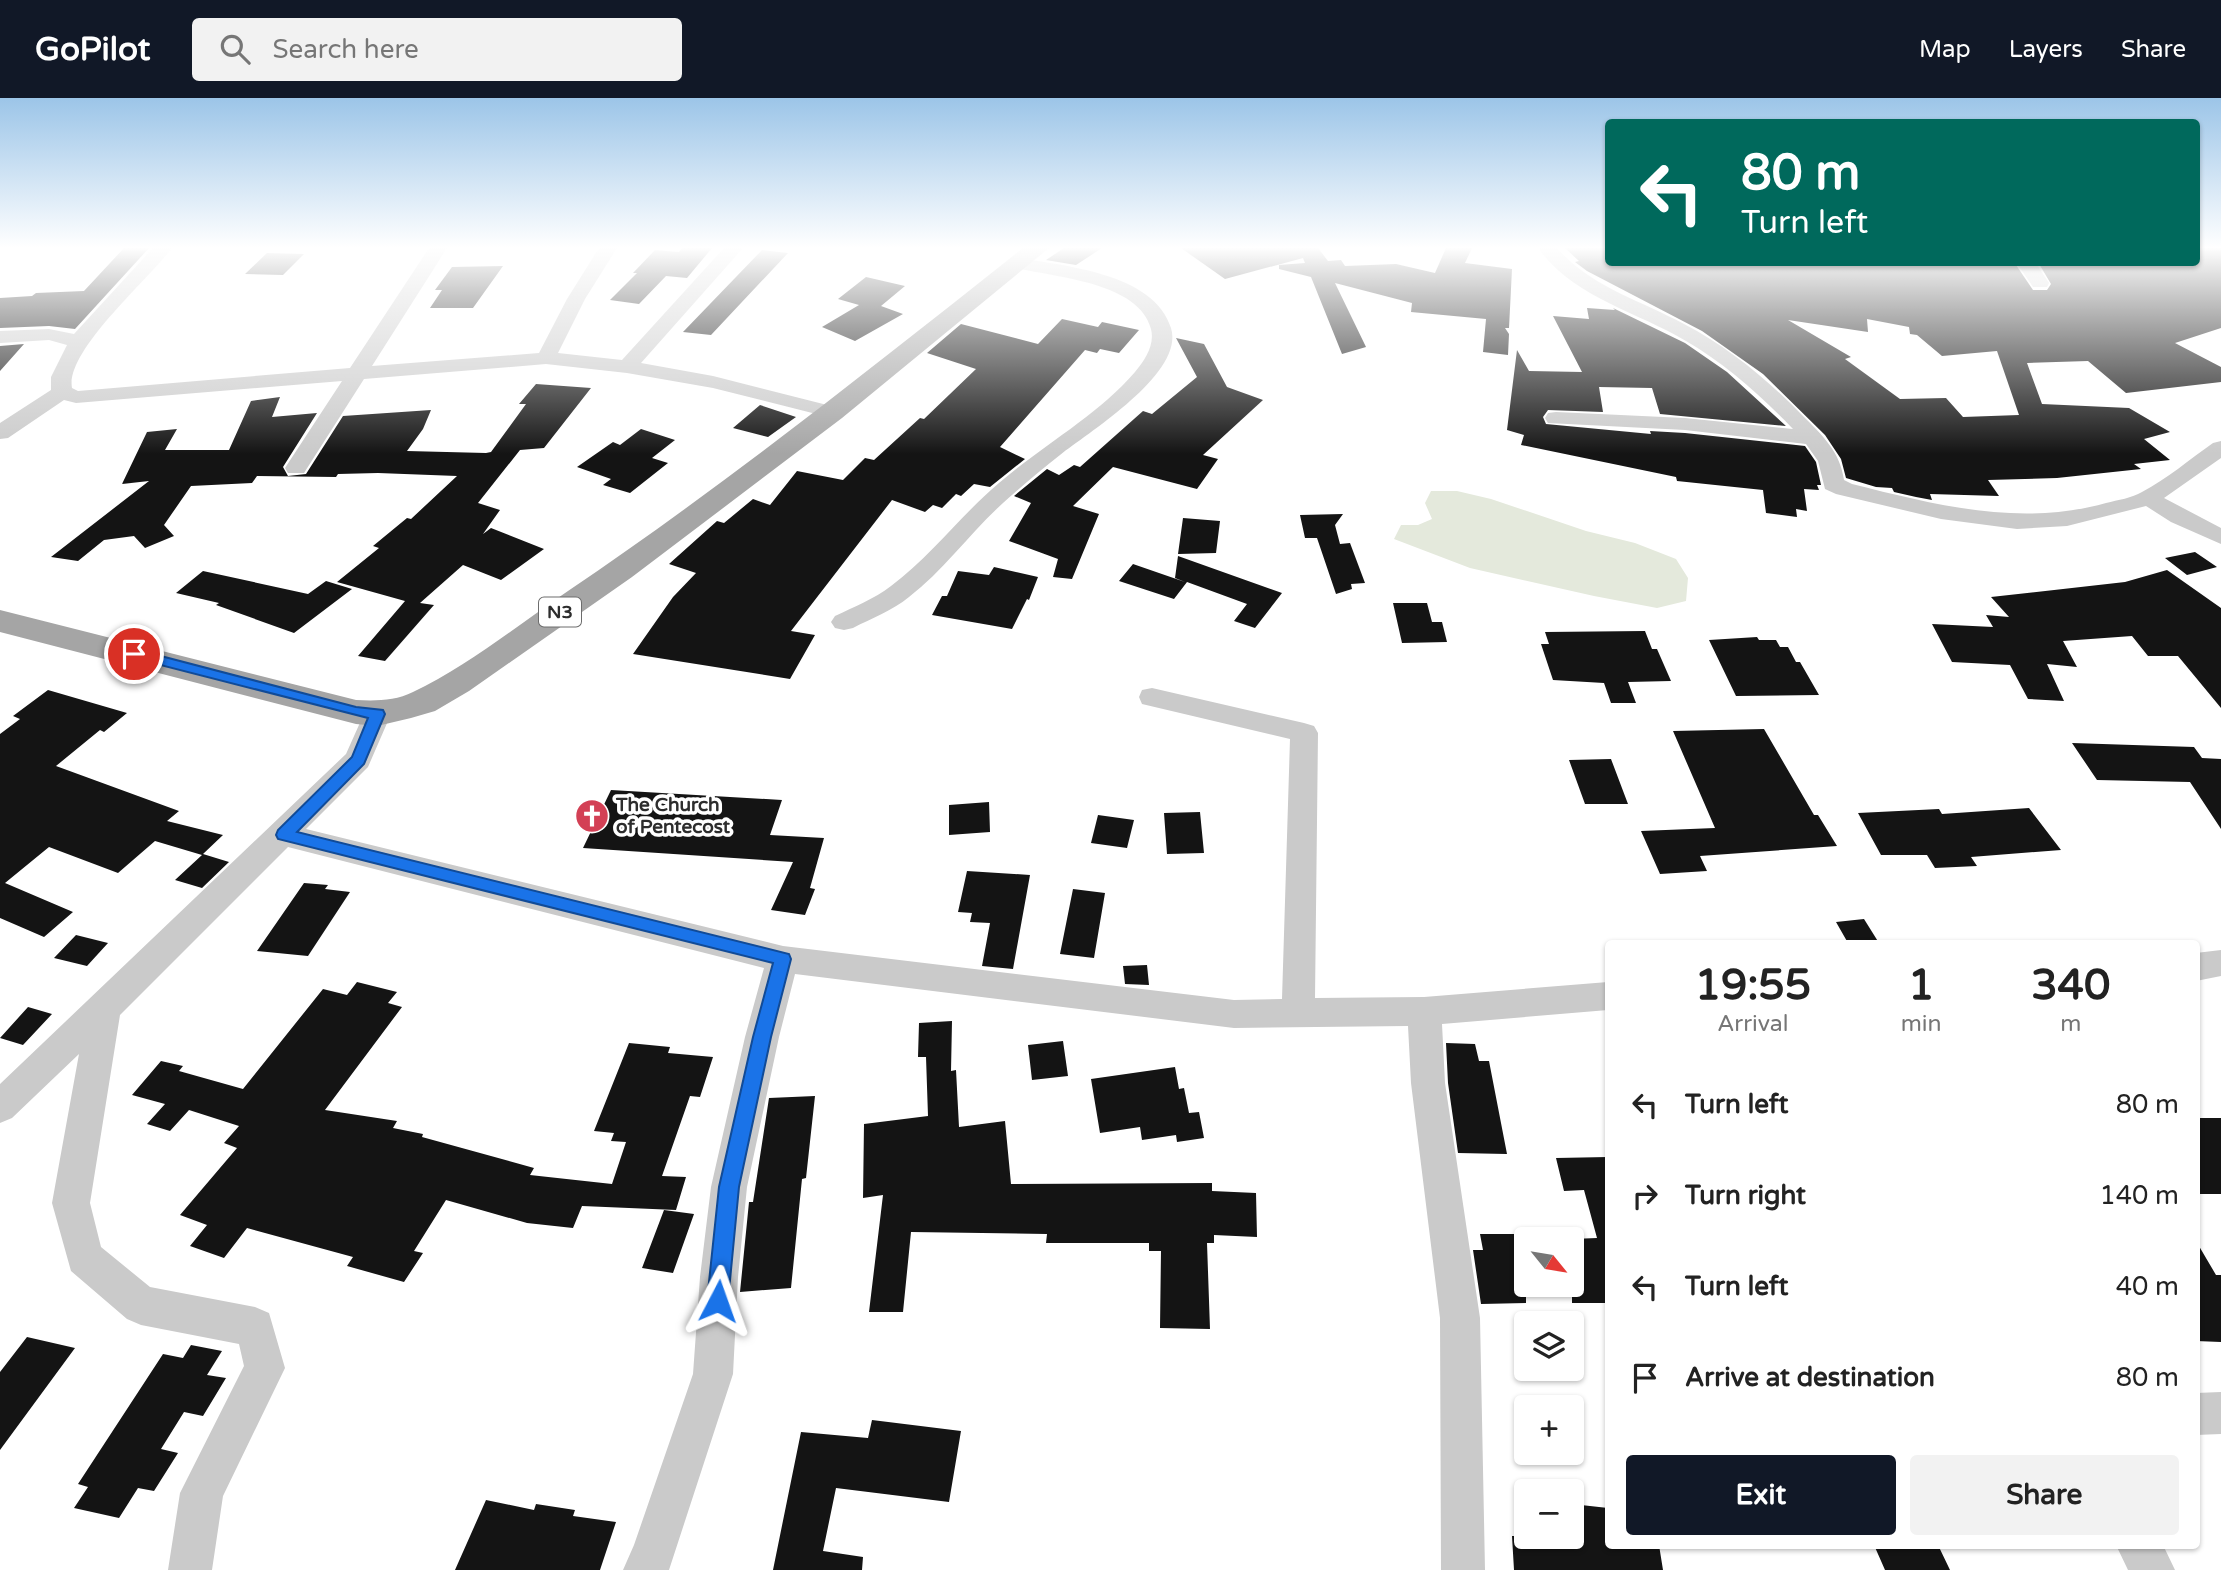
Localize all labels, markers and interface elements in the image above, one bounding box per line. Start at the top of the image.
search box [192,18,682,81]
text: GoPilot [35,30,150,69]
icon: search [216,30,254,68]
text: Search here [272,34,419,65]
text: Map [1919,35,1971,64]
text: Layers [2009,35,2083,64]
text: Share [2121,35,2186,64]
text: 80 m [1741,144,1860,203]
icon: left [1626,147,1717,238]
text: Turn left [1741,204,1868,242]
road number: N3 [539,598,581,626]
pin [104,624,164,684]
icon: arrive [115,635,153,673]
place label: The Church of Pentecost [615,794,731,838]
church icon: The Church of Pentecost [573,797,611,835]
text: 19:55 [1695,960,1811,1011]
text: 1 [1908,960,1934,1011]
text: 340 [2031,960,2110,1011]
text: Arrival [1717,1010,1788,1038]
text: min [1901,1010,1942,1038]
text: m [2060,1010,2081,1038]
icon: left [1626,1086,1664,1124]
text: Turn left [1685,1089,1788,1120]
text: 80 m [2116,1089,2179,1120]
icon: right [1626,1177,1664,1215]
text: Turn right [1685,1180,1806,1211]
text: 140 m [2099,1180,2179,1211]
north arrow [1514,1227,1584,1297]
map controls [1514,1227,1584,1549]
position arrow [681,1264,755,1338]
icon: left [1626,1268,1664,1306]
text: Turn left [1685,1271,1788,1302]
text: 40 m [2116,1271,2179,1302]
button: layers [1514,1311,1584,1381]
icon: arrive [1626,1359,1664,1397]
text: Arrive at destination [1685,1362,1935,1393]
text: 80 m [2116,1362,2179,1393]
button: + [1514,1395,1584,1465]
button: Exit [1626,1455,1896,1535]
button: Share [1910,1455,2179,1535]
button: − [1514,1479,1584,1549]

